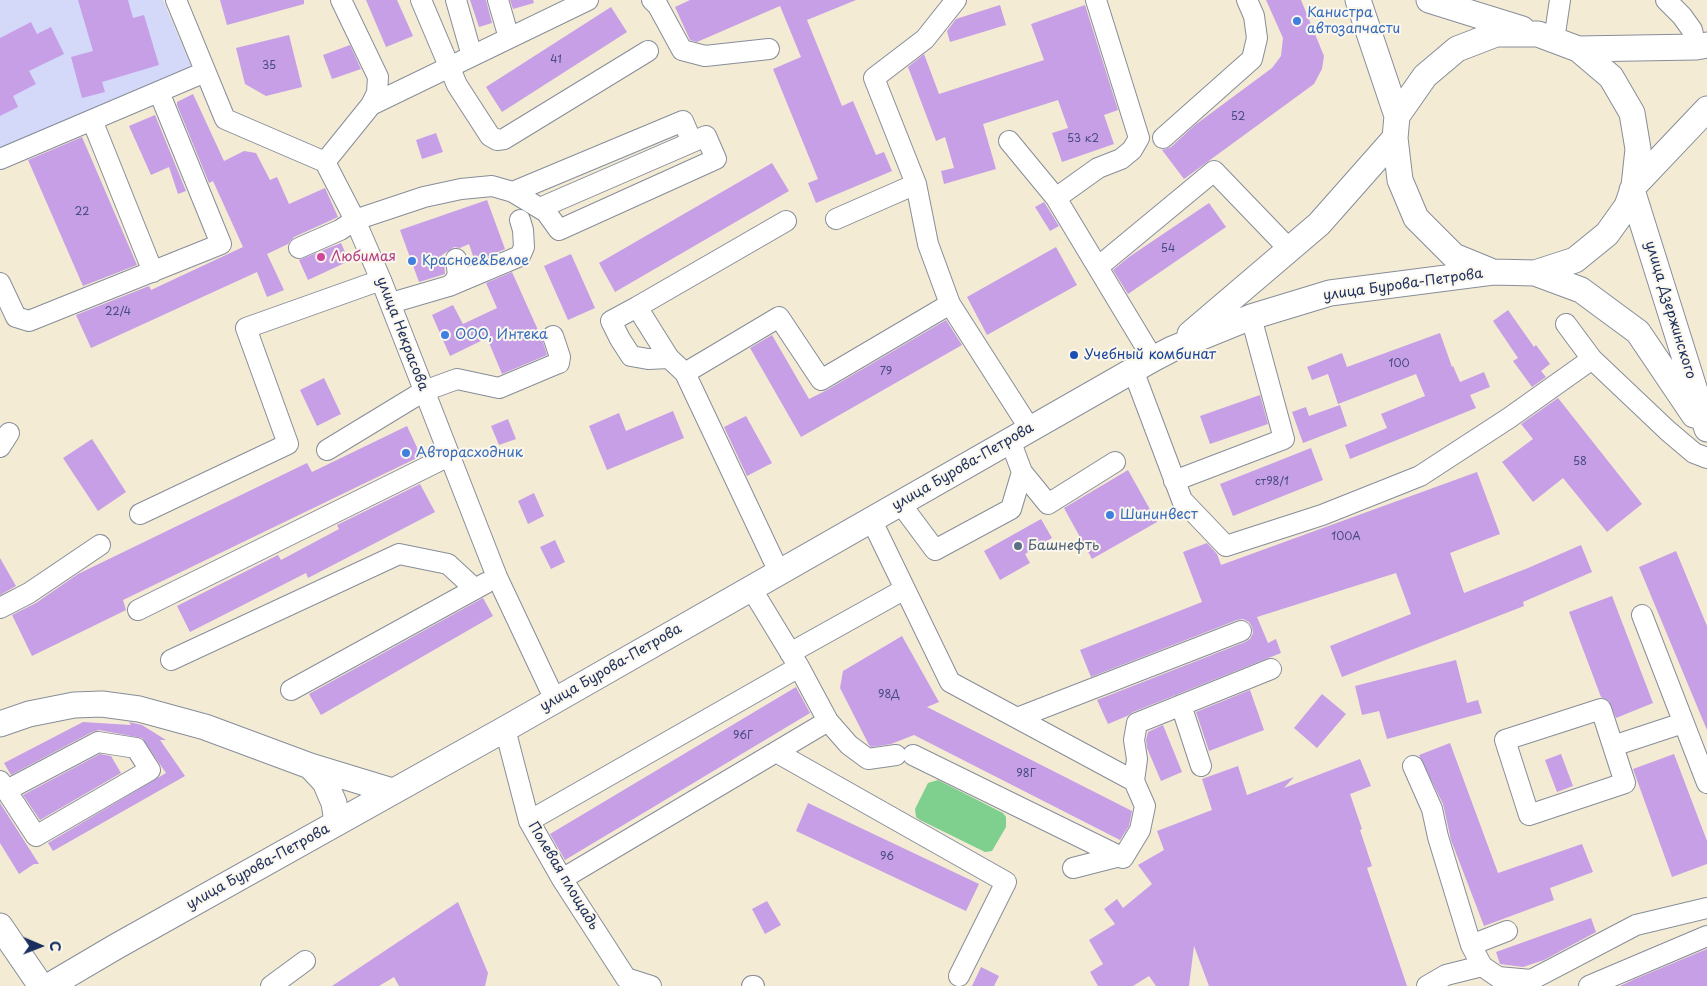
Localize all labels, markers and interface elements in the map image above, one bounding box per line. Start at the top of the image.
place label: Канистра автозапчасти [1307,5,1400,38]
marker: Канистра автозапчасти [1291,15,1303,27]
house number: 41 [550,53,562,67]
house number: 35 [262,59,276,73]
house number: 52 [1231,110,1245,124]
house number: 53 к2 [1067,132,1099,146]
house number: 22 [75,205,89,219]
street label: улица Дзержинского [1641,239,1699,381]
house number: 54 [1161,242,1175,256]
place label: Любимая [331,249,396,265]
marker: Любимая [315,251,327,263]
place label: Красное&Белое [422,253,529,269]
marker: Красное&Белое [406,255,418,267]
street label: улица Бурова-Петрова [1322,265,1484,305]
street label: улица Некрасова [373,275,431,393]
house number: 22/4 [105,305,131,319]
place label: ООО, Интека [455,327,548,343]
marker: ООО, Интека [439,329,451,341]
place label: Учебный комбинат [1084,347,1216,363]
marker: Учебный комбинат [1068,349,1080,361]
house number: 100 [1388,357,1410,371]
house number: 79 [880,365,892,379]
street label: улица Бурова-Петрова [889,419,1037,515]
place label: Авторасходник [416,445,523,461]
marker: Авторасходник [400,447,412,459]
house number: 58 [1573,455,1587,469]
house number: ст98/1 [1255,475,1289,489]
place label: Шининвест [1120,507,1198,523]
marker: Шининвест [1104,509,1116,521]
house number: 100А [1331,530,1361,544]
place label: Башнефть [1028,538,1099,554]
marker: Башнефть [1012,540,1024,552]
street label: улица Бурова-Петрова [537,620,685,716]
house number: 98Д [878,688,900,702]
house number: 96Г [733,729,753,743]
house number: 98Г [1016,767,1036,781]
street label: Полевая площадь [524,819,602,933]
street label: улица Бурова-Петрова [183,821,333,913]
house number: 96 [880,850,894,864]
north arrow [15,921,65,971]
text: С [45,941,66,952]

